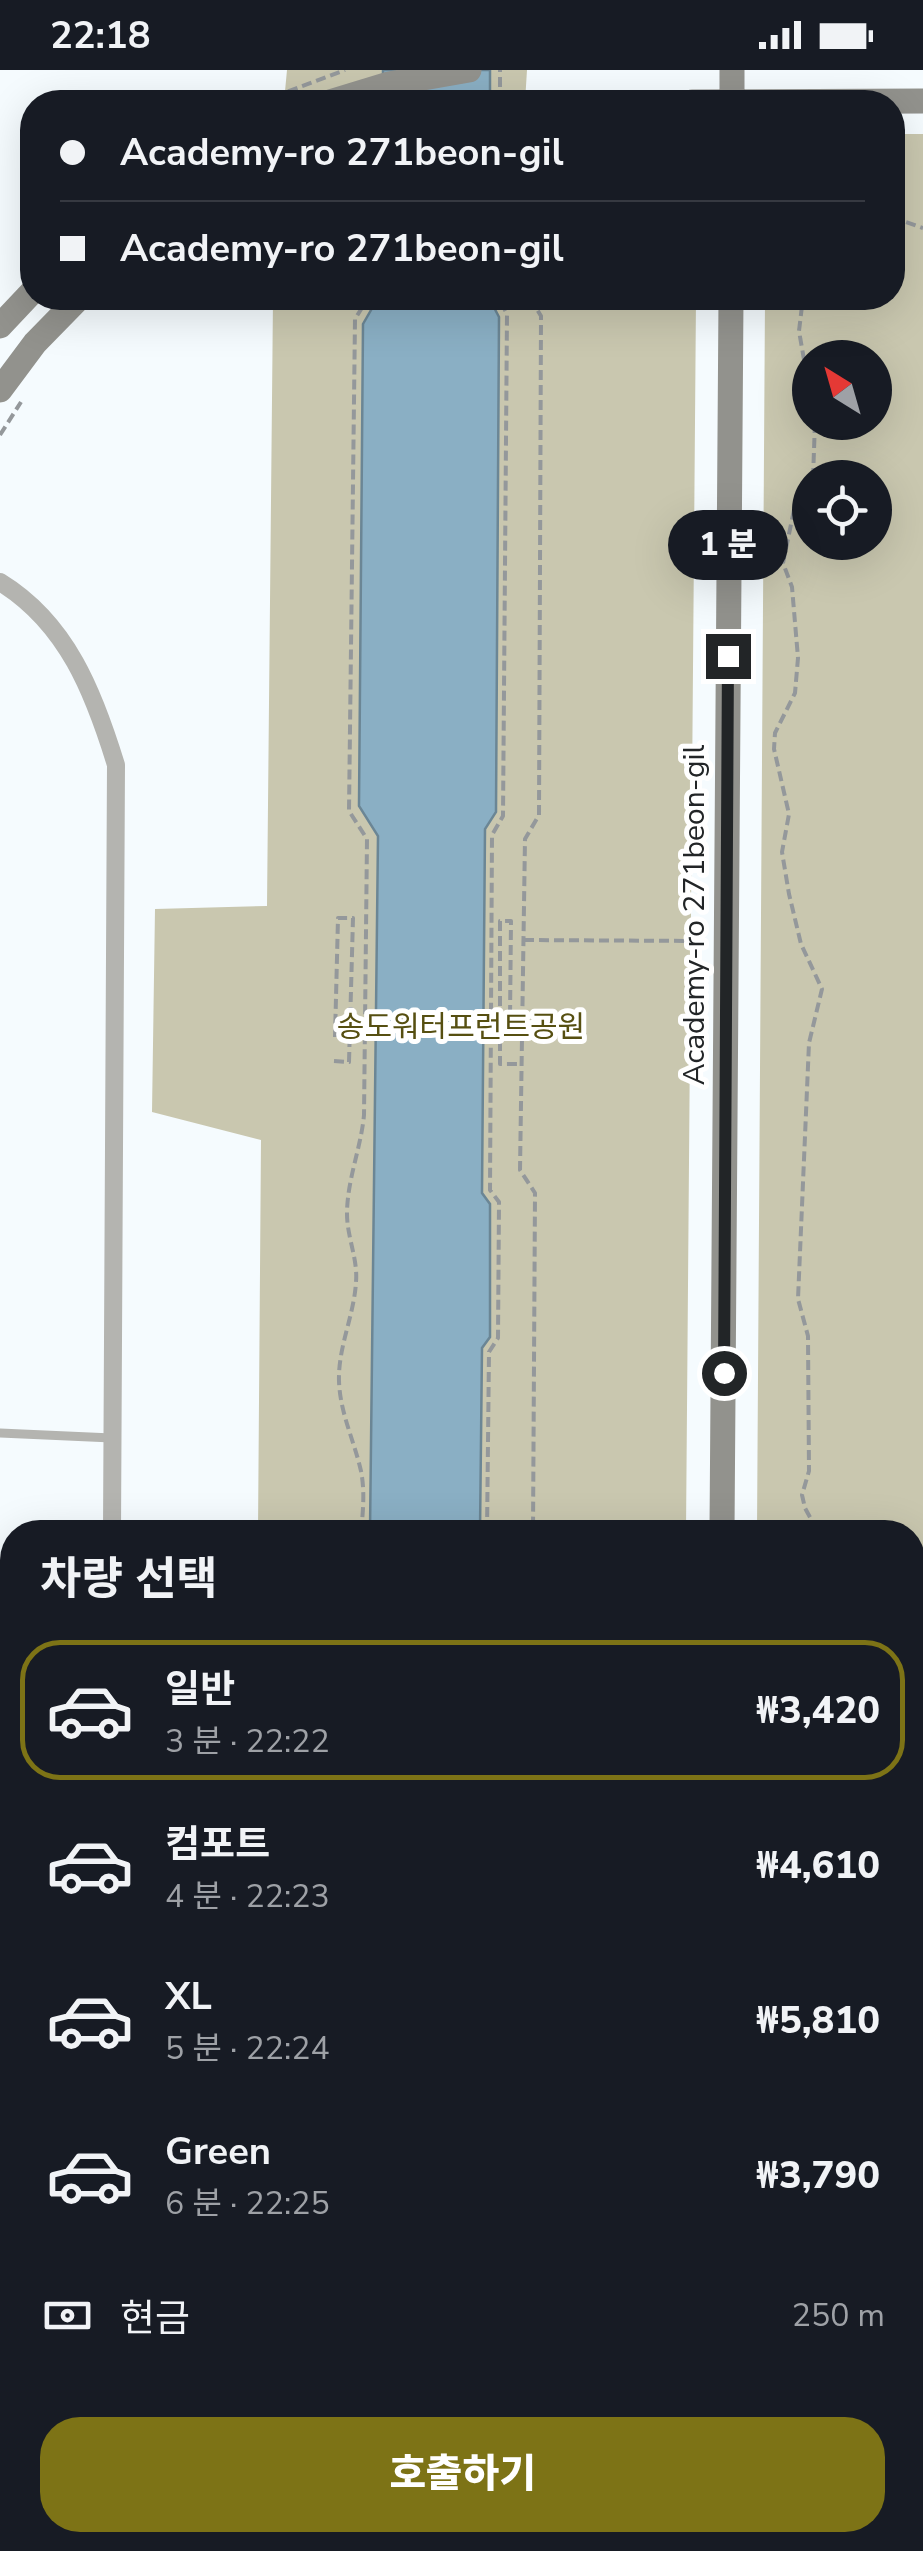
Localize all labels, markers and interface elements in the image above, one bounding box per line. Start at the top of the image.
text: 22:18 [50,10,151,61]
text: Academy-ro 271beon-gil [120,127,564,178]
text: Academy-ro 271beon-gil [120,223,564,274]
north arrow [792,340,892,440]
map controls [792,340,892,560]
button: locate [792,460,892,560]
callout: 1 분 [668,511,788,581]
text: 1 분 [699,523,757,566]
route end [706,634,751,679]
street label: Academy-ro 271beon-gil [674,745,715,1085]
park label: 송도워터프런트공원 [337,1007,585,1048]
route start [702,1351,747,1396]
text: 차량 선택 [40,1549,218,1610]
text: 일반 [165,1664,235,1715]
icon: car [45,1665,135,1755]
text: ₩3,420 [756,1685,880,1736]
text: 3 분 · 22:22 [165,1720,330,1763]
text: 컴포트 [165,1819,270,1870]
icon: car [45,1820,135,1910]
text: ₩4,610 [756,1840,880,1891]
text: 4 분 · 22:23 [165,1875,330,1918]
text: XL [165,1971,212,2022]
icon: car [45,1975,135,2065]
text: ₩5,810 [756,1995,880,2046]
text: 5 분 · 22:24 [165,2027,330,2070]
text: Green [165,2126,271,2177]
icon: car [45,2130,135,2220]
text: ₩3,790 [756,2150,880,2201]
text: 6 분 · 22:25 [165,2182,330,2225]
icon: cash [40,2288,95,2343]
text: 현금 [120,2293,190,2344]
text: 250 m [792,2294,885,2337]
button: 호출하기 [40,2417,885,2532]

